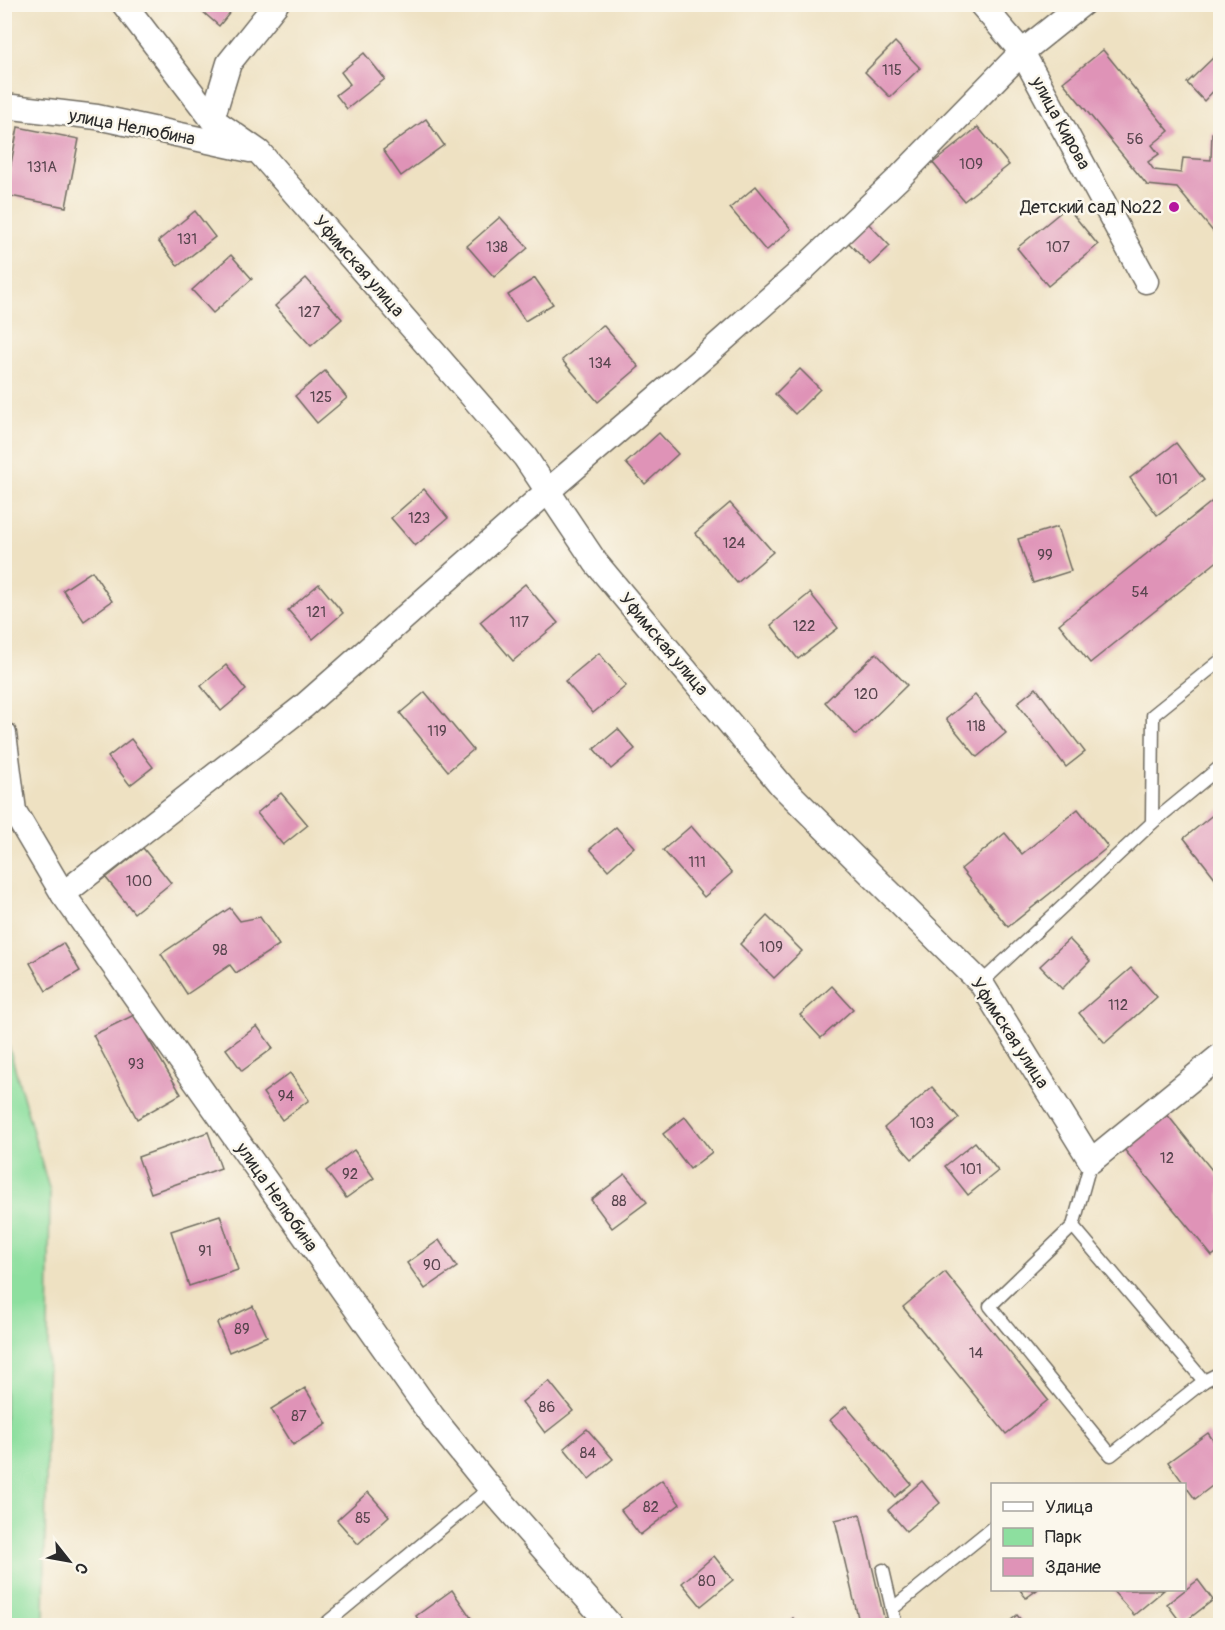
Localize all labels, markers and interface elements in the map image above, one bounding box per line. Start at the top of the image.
house number: 115 [882,61,902,80]
street label: улица Кирова [1025,72,1095,174]
street label: улица Нелюбина [66,104,197,151]
house number: 56 [1127,130,1143,149]
house number: 109 [959,155,983,174]
house number: 131А [27,158,57,177]
place label: Детский сад №22 [1019,196,1162,219]
marker: Детский сад №22 [1167,200,1181,214]
street label: Уфимская улица [308,211,409,322]
house number: 131 [177,230,197,249]
house number: 138 [486,238,508,257]
house number: 107 [1046,238,1070,257]
house number: 127 [298,303,320,322]
house number: 134 [589,354,612,373]
house number: 125 [310,388,332,407]
house number: 101 [1156,470,1178,489]
house number: 123 [408,509,430,528]
house number: 124 [723,534,746,553]
house number: 99 [1037,546,1053,565]
house number: 54 [1132,583,1149,602]
street label: Уфимская улица [614,588,713,701]
house number: 121 [306,603,326,622]
house number: 117 [509,613,529,632]
house number: 122 [793,617,815,636]
house number: 120 [854,685,878,704]
house number: 118 [966,717,986,736]
house number: 119 [427,722,447,741]
house number: 111 [688,853,706,872]
house number: 100 [126,872,152,891]
house number: 109 [759,938,783,957]
house number: 98 [212,941,228,960]
street label: Уфимская улица [965,974,1054,1093]
house number: 112 [1108,996,1128,1015]
house number: 93 [128,1055,144,1074]
house number: 94 [278,1087,295,1106]
house number: 103 [910,1114,934,1133]
street label: улица Нелюбина [230,1137,323,1256]
house number: 12 [1160,1149,1174,1168]
house number: 101 [960,1160,982,1179]
house number: 92 [342,1165,358,1184]
house number: 88 [611,1192,627,1211]
house number: 91 [198,1242,212,1261]
house number: 90 [423,1256,441,1275]
house number: 89 [234,1320,250,1339]
house number: 14 [969,1344,984,1363]
house number: 86 [539,1398,555,1417]
house number: 87 [291,1407,307,1426]
house number: 84 [580,1444,596,1463]
legend [991,1483,1186,1591]
text: Улица [1045,1496,1093,1519]
house number: 82 [643,1498,659,1517]
house number: 85 [355,1509,371,1528]
text: Парк [1045,1526,1082,1549]
north arrow [39,1531,99,1591]
text: Здание [1045,1556,1101,1579]
text: С [70,1559,92,1578]
house number: 80 [698,1572,716,1591]

